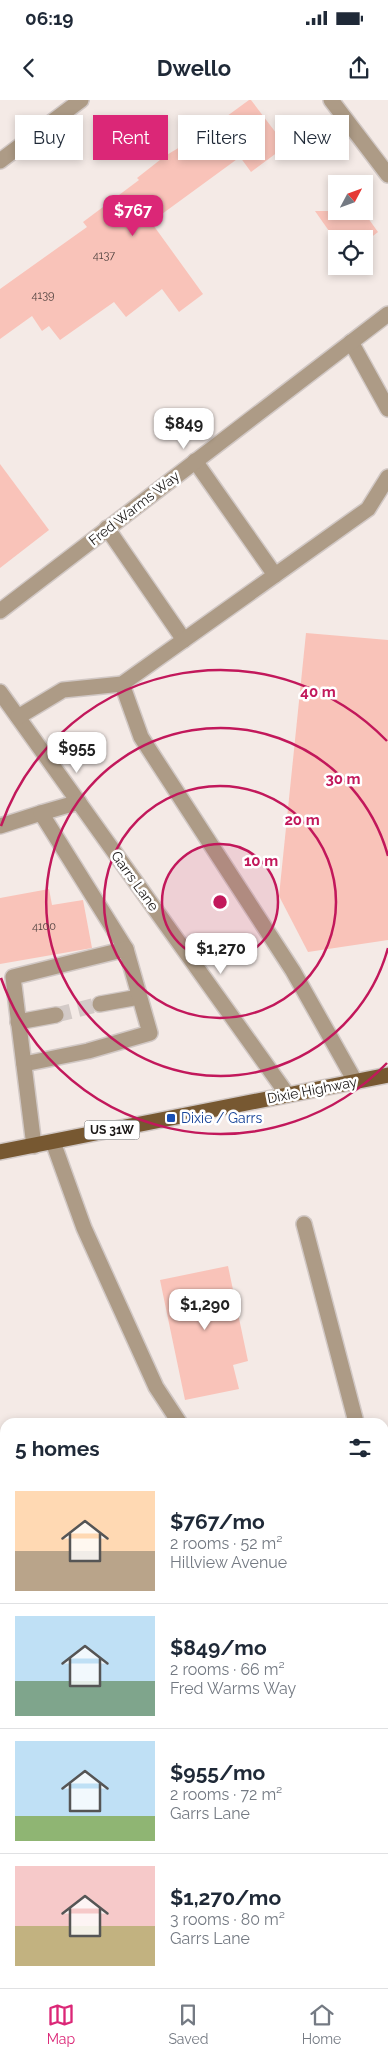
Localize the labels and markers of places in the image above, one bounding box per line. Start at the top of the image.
pin: $767 [103,194,163,237]
pin: $849 [154,408,214,450]
pin: $955 [47,732,107,774]
centre of rings [211,893,229,911]
pin: $1,270 [180,932,262,975]
place label: Dixie / Garrs [181,1110,262,1126]
marker: Dixie / Garrs [165,1112,177,1124]
pin: $1,290 [164,1288,246,1331]

